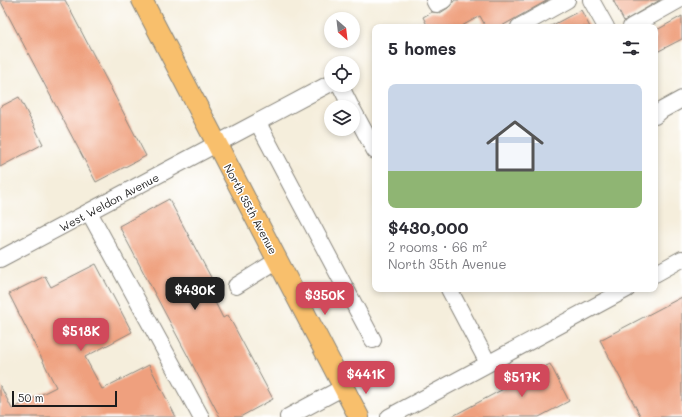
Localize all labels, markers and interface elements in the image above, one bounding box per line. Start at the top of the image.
north arrow [324,12,360,48]
map controls [324,12,360,136]
text: 5 homes [388,37,456,59]
icon: filters [620,37,642,59]
button: locate [324,56,360,92]
button: layers [324,100,360,136]
icon: home [479,110,551,182]
street label: North 35th Avenue [221,161,281,257]
street label: West Weldon Avenue [57,169,162,235]
text: $430,000 [388,216,468,238]
text: 2 rooms · 66 m² [388,238,487,255]
text: North 35th Avenue [388,255,506,272]
pin: $430K [167,277,223,311]
text: $430K [175,281,216,298]
pin: $350K [297,282,353,316]
text: $350K [305,286,345,303]
pin: $518K [53,318,109,352]
text: $518K [62,322,100,339]
pin: $441K [338,361,394,395]
pin: $517K [494,364,550,398]
text: $441K [347,365,385,382]
text: $517K [503,368,541,385]
scale bar [12,389,117,408]
text: 50 m [18,390,44,405]

